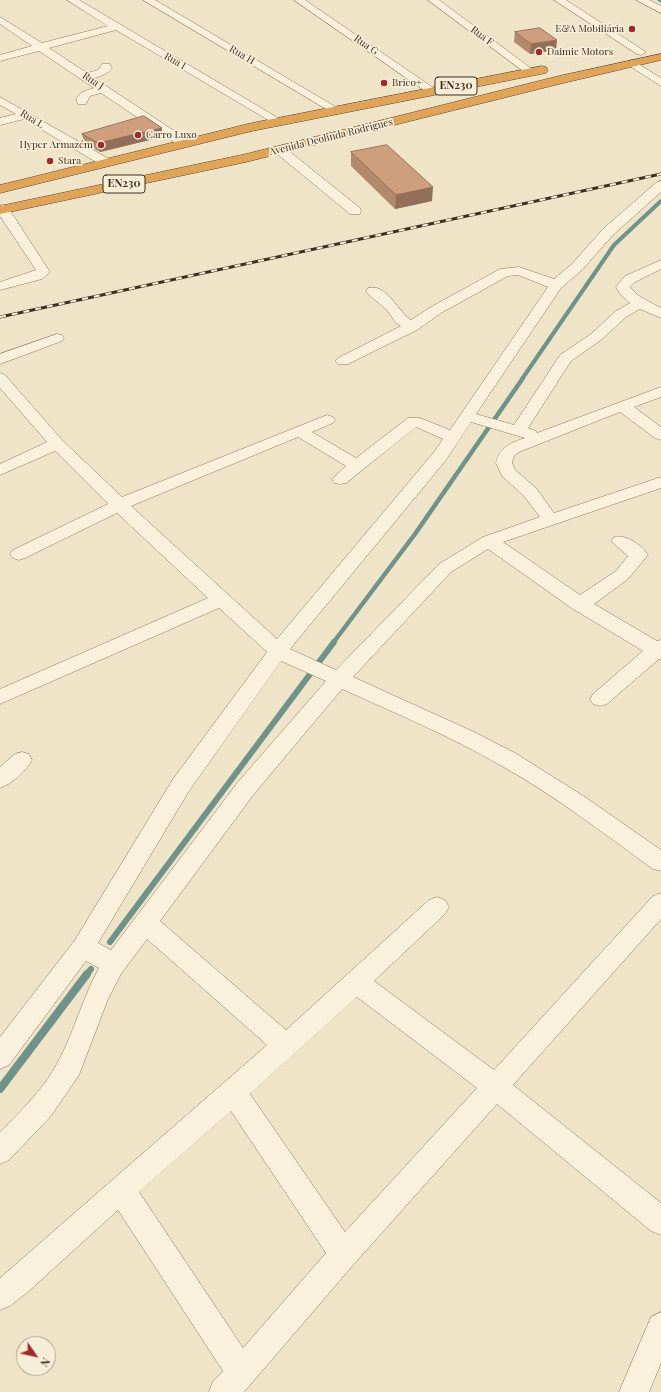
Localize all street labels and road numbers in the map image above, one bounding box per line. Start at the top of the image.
street label: Rua F [468,24,496,48]
street label: Rua G [352,33,380,57]
street label: Rua H [227,43,257,67]
street label: Rua I [162,50,188,72]
street label: Rua J [80,70,106,92]
road number: EN230 [435,77,477,95]
street label: Rua L [18,107,46,131]
street label: Avenida Deolinda Rodrigues [268,116,394,158]
road number: EN230 [103,175,145,193]

